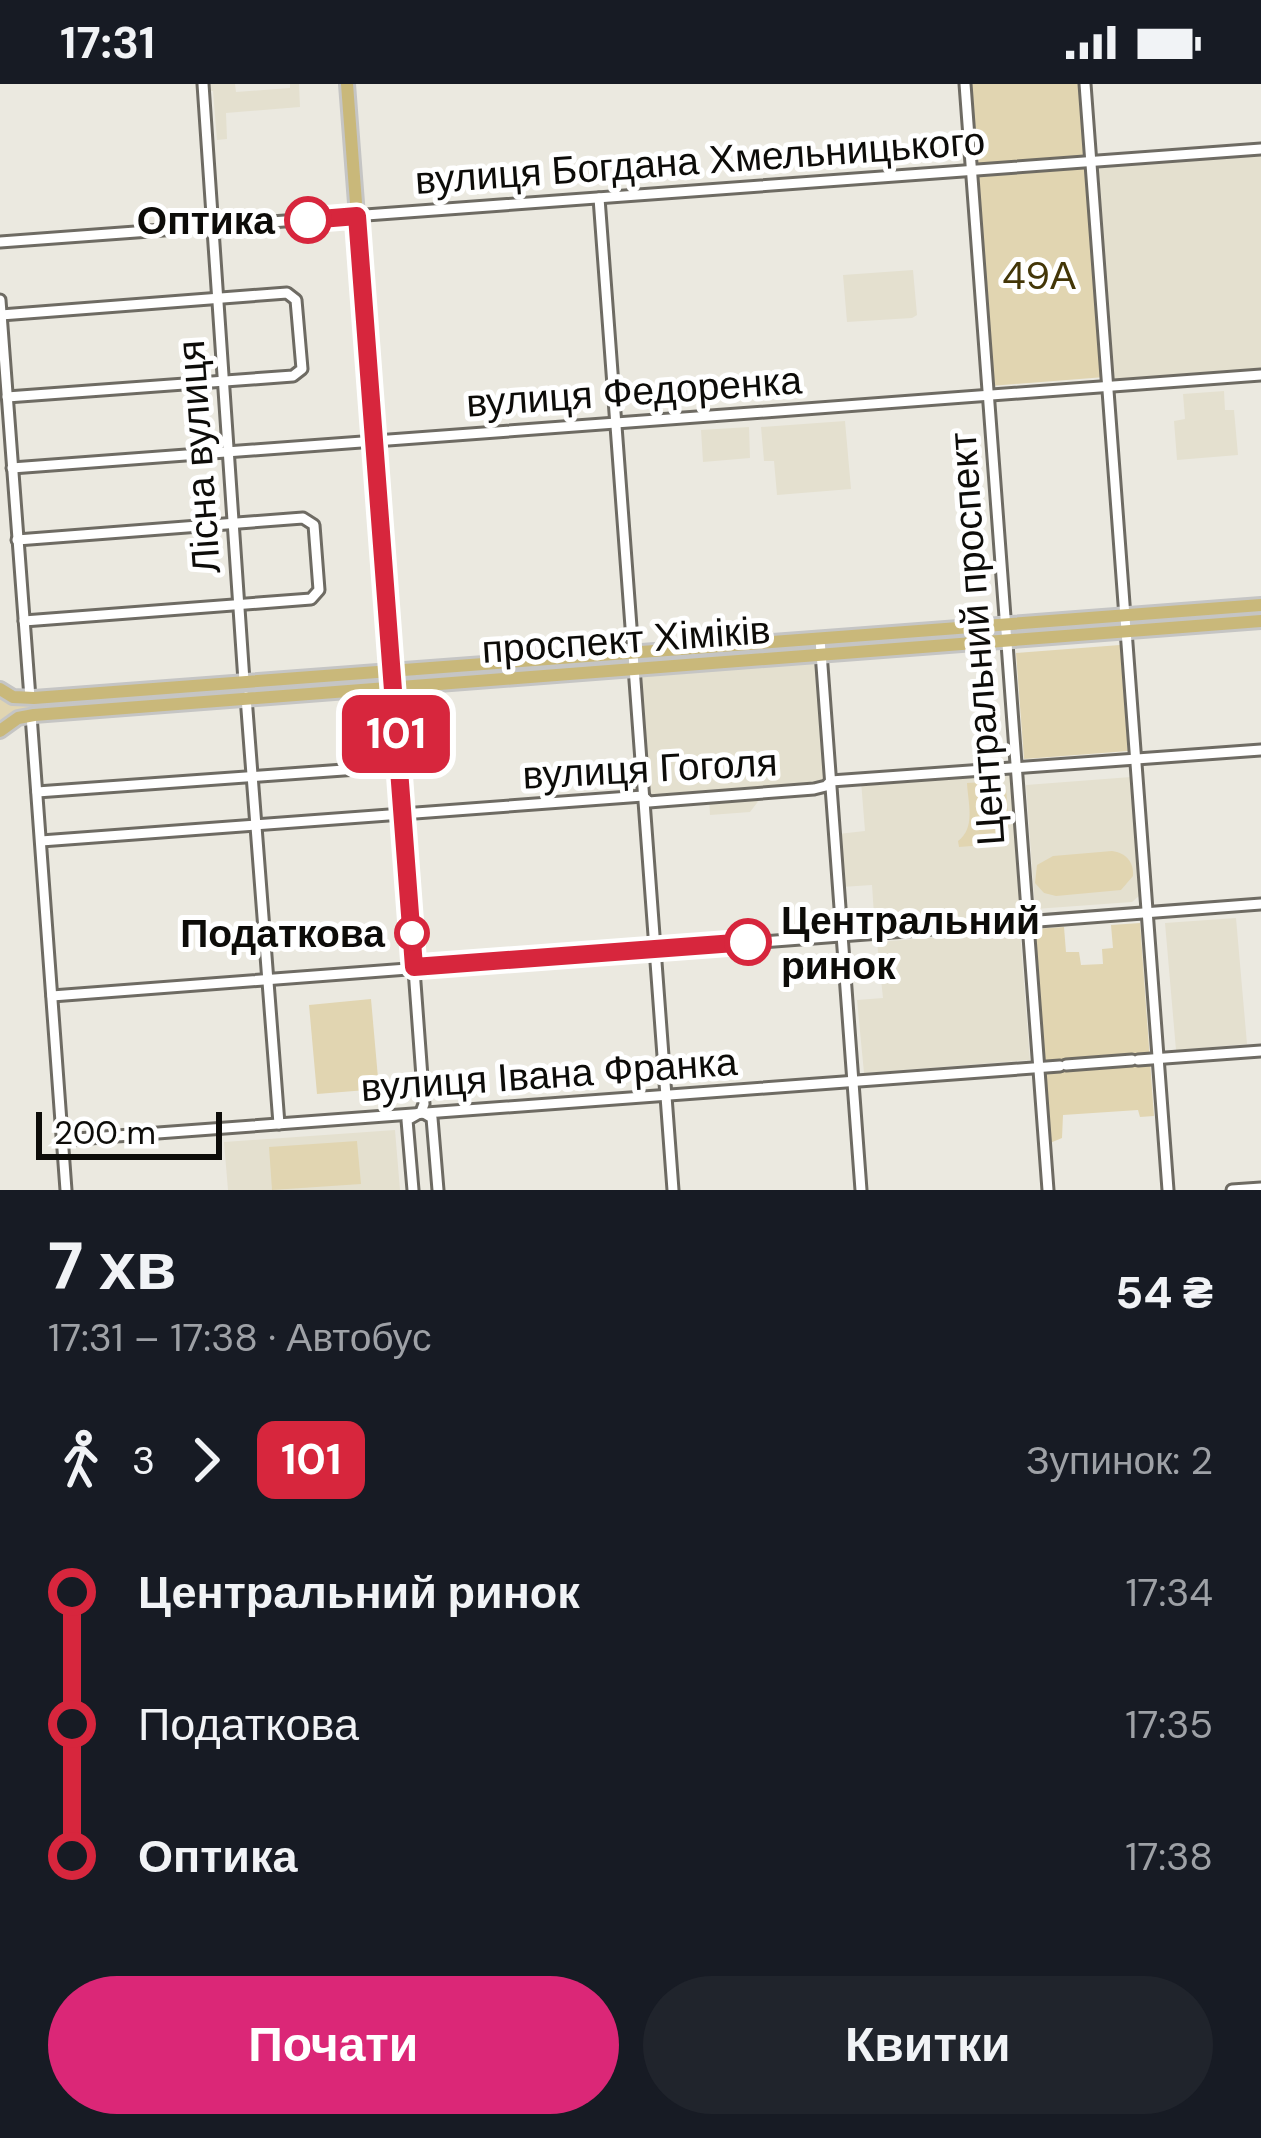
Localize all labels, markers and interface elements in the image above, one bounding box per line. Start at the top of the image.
text: 17:31 [60,13,155,72]
street label: вулиця Богдана Хмельницького [413,115,987,206]
place label: Оптика [137,195,275,246]
marker: Оптика [286,198,330,242]
park label: 49А [1002,250,1076,301]
street label: Лісна вулиця [165,339,232,575]
street label: вулиця Федоренка [464,354,804,429]
street label: Центральний проспект [937,431,1016,847]
street label: проспект Хіміків [480,604,772,675]
line badge: 101 [327,695,465,773]
text: 101 [366,706,426,761]
street label: вулиця Гоголя [521,736,779,801]
place label: Центральний ринок [781,895,1040,991]
place label: Податкова [180,908,385,959]
marker: Податкова [396,917,428,949]
marker: Центральний ринок [726,920,770,964]
street label: вулиця Івана Франка [359,1036,739,1113]
scale bar [36,1106,222,1159]
text: 200 m [54,1111,156,1154]
text: 7 хв [48,1224,176,1309]
text: 54 ₴ [1115,1263,1213,1322]
text: 17:31 – 17:38 · Автобус [48,1312,431,1363]
icon: walk [48,1427,114,1493]
icon: forward [173,1427,239,1493]
text: 101 [281,1432,341,1487]
text: 3 [132,1435,155,1486]
text: Зупинок: 2 [1026,1435,1213,1486]
text: Центральний ринок [138,1563,580,1622]
text: 17:34 [1125,1567,1213,1618]
text: Податкова [138,1695,359,1754]
text: 17:35 [1125,1699,1213,1750]
text: Оптика [138,1827,297,1886]
text: 17:38 [1125,1831,1213,1882]
button: Почати [48,1976,619,2114]
button: Квитки [643,1976,1213,2114]

